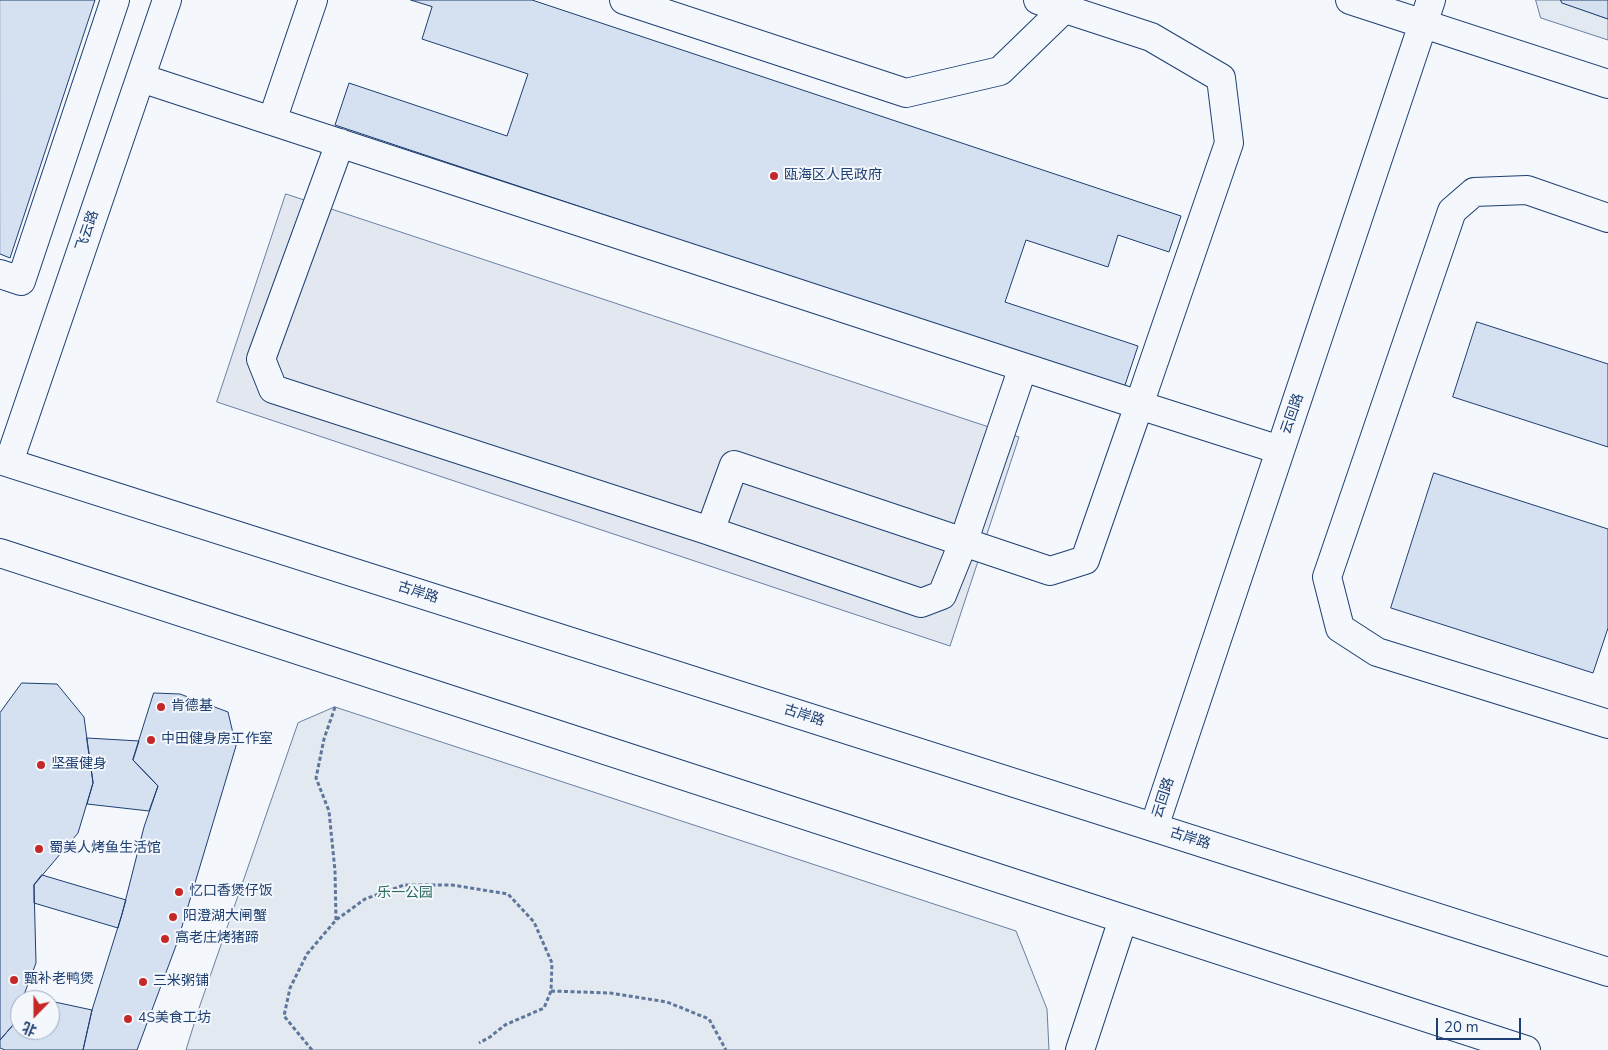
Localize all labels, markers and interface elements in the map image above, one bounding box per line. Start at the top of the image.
place label: 瓯海区人民政府 [784,168,882,184]
marker: 瓯海区人民政府 [768,170,780,182]
street label: 飞云路 [73,208,103,254]
street label: 云回路 [1278,391,1308,437]
street label: 古岸路 [395,579,441,607]
place label: 肯德基 [171,699,213,715]
marker: 肯德基 [155,701,167,713]
street label: 古岸路 [781,702,827,730]
place label: 中田健身房工作室 [161,732,273,748]
marker: 中田健身房工作室 [145,734,157,746]
place label: 坚蛋健身 [51,757,107,773]
marker: 坚蛋健身 [35,759,47,771]
street label: 云回路 [1150,775,1178,821]
street label: 古岸路 [1167,825,1213,853]
place label: 蜀美人烤鱼生活馆 [49,841,161,857]
marker: 蜀美人烤鱼生活馆 [33,843,45,855]
place label: 忆口香煲仔饭 [189,884,273,900]
marker: 忆口香煲仔饭 [173,886,185,898]
park label: 乐一公园 [377,886,433,902]
place label: 阳澄湖大闸蟹 [183,909,267,925]
marker: 阳澄湖大闸蟹 [167,911,179,923]
place label: 高老庄烤猪蹄 [175,931,259,947]
marker: 高老庄烤猪蹄 [159,933,171,945]
place label: 甄补老鸭煲 [24,972,94,988]
marker: 甄补老鸭煲 [8,974,20,986]
place label: 三米粥铺 [153,974,209,990]
marker: 三米粥铺 [137,976,149,988]
north arrow [10,990,60,1040]
scale bar [1438,1008,1523,1040]
place label: 4S美食工坊 [138,1011,211,1027]
marker: 4S美食工坊 [122,1013,134,1025]
text: 北 [20,1017,40,1040]
text: 20 m [1444,1017,1479,1037]

